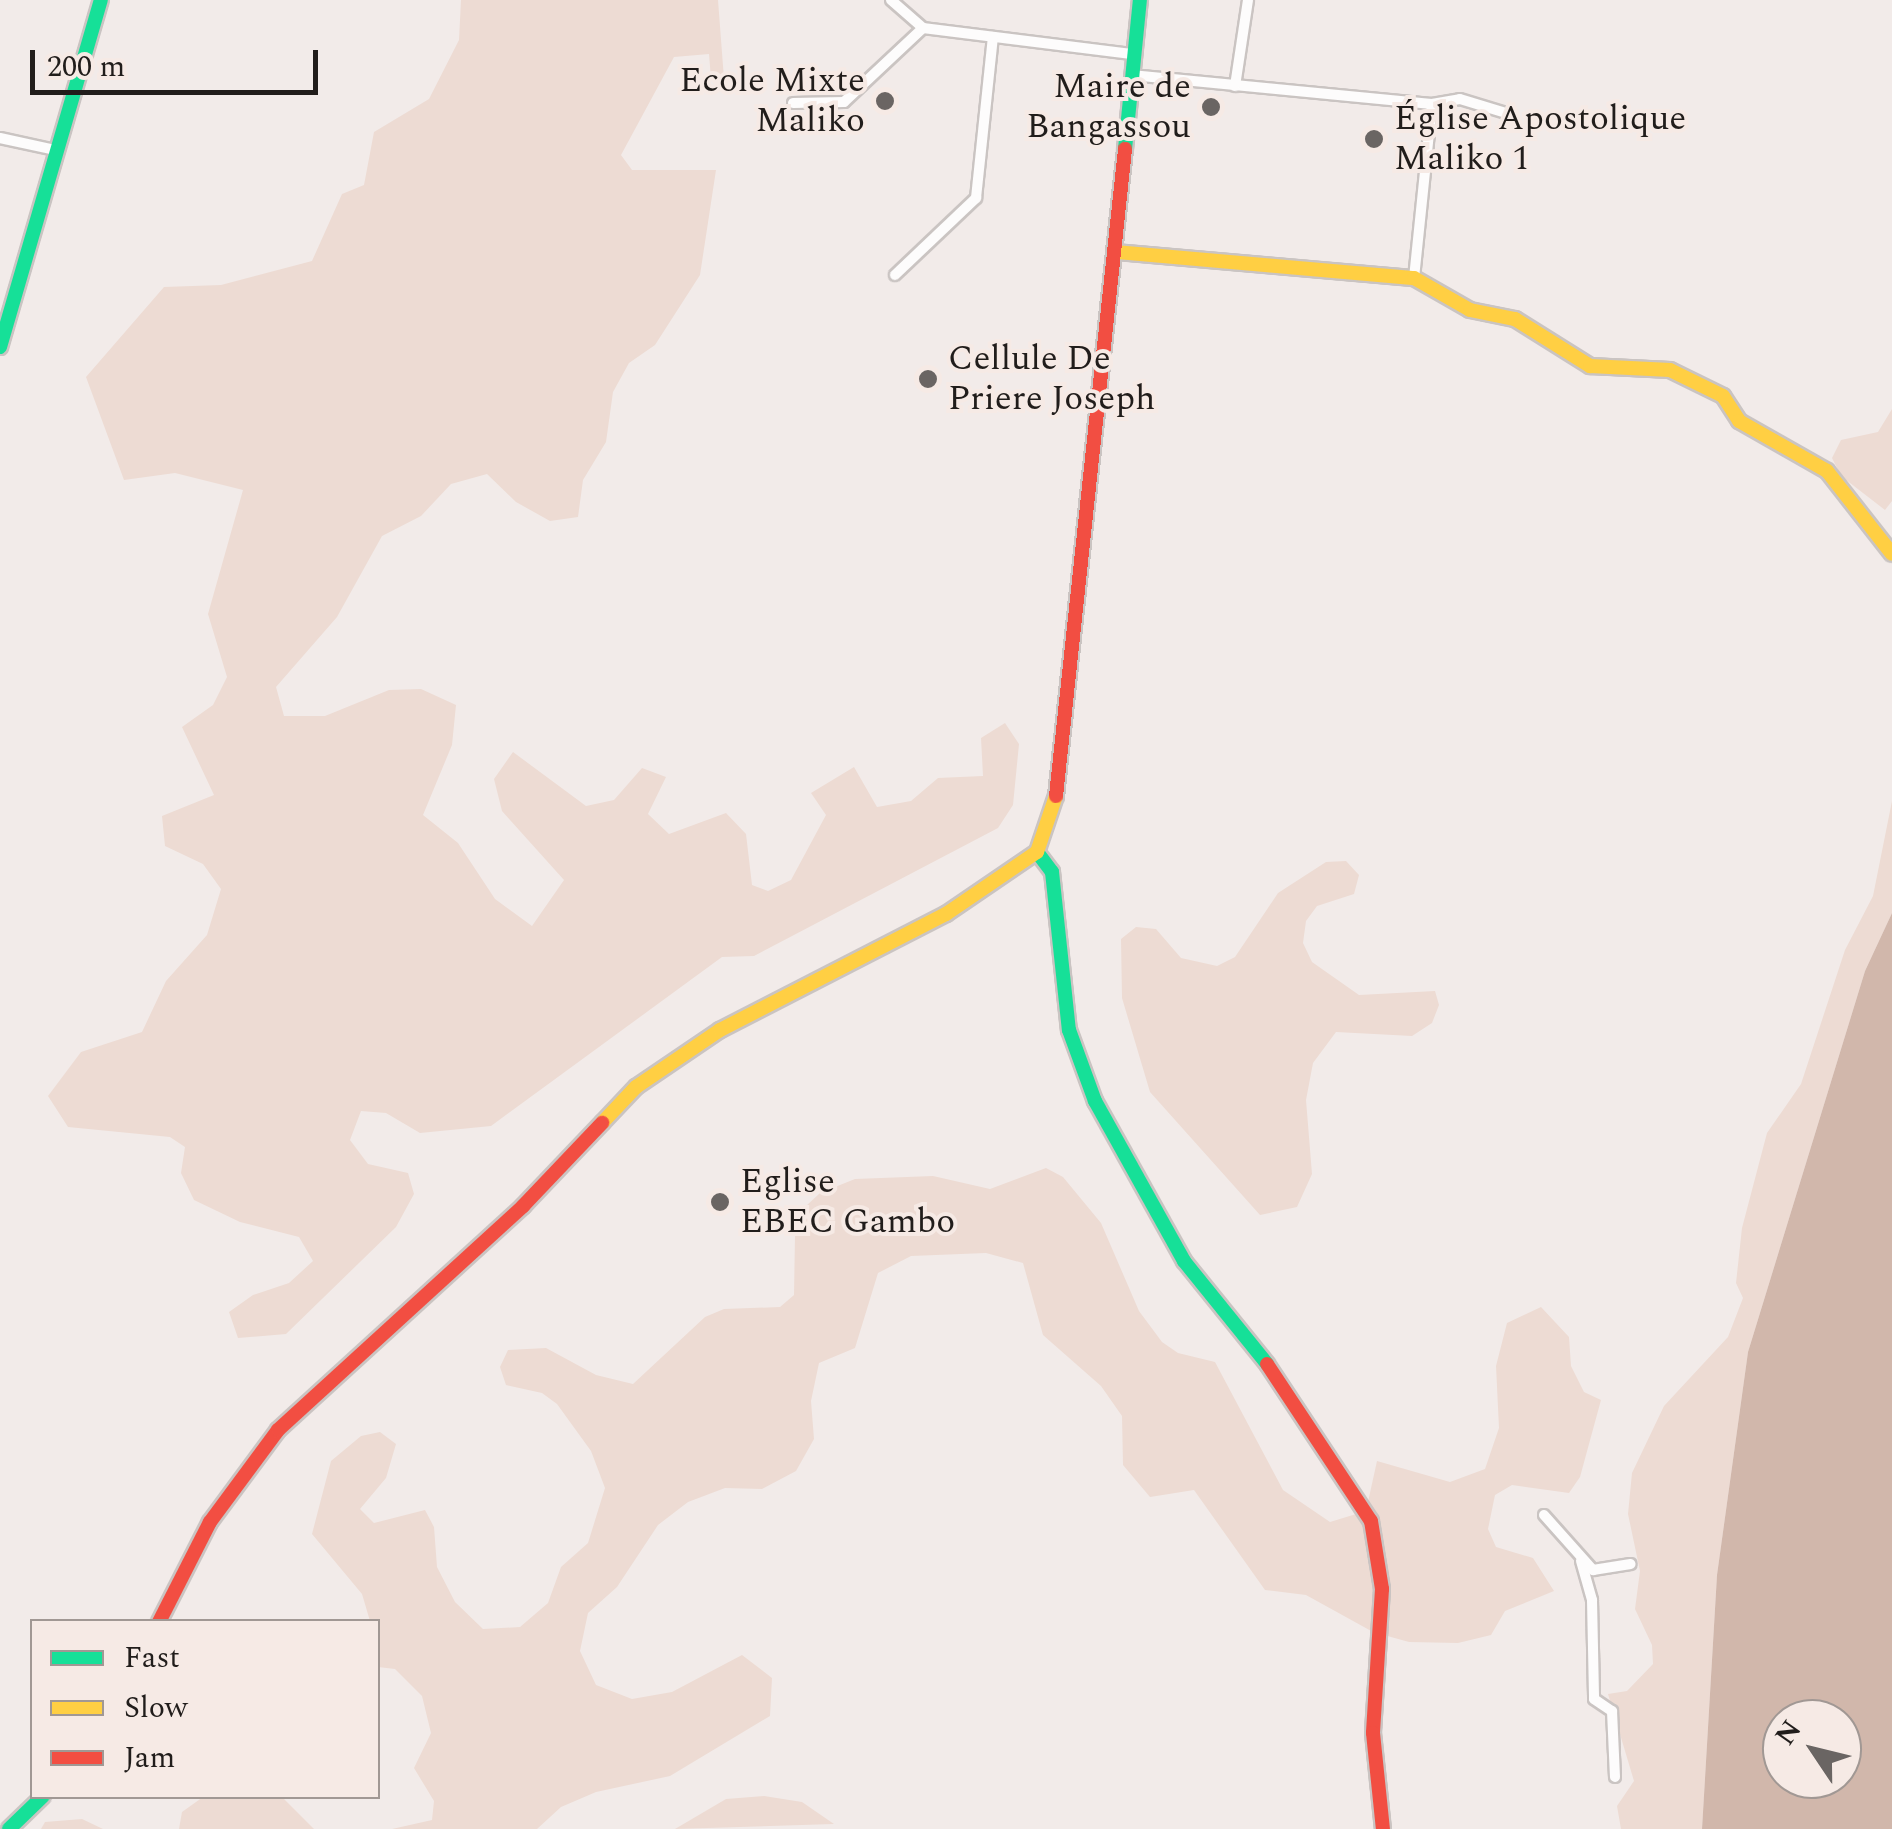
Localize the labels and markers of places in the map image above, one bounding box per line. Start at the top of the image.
place label: Ecole Mixte Maliko [679,60,865,142]
place label: Maire de Bangassou [1026,66,1191,148]
marker: Ecole Mixte Maliko [874,90,896,112]
marker: Maire de Bangassou [1200,96,1222,118]
place label: Église Apostolique Maliko 1 [1394,98,1686,180]
marker: Église Apostolique Maliko 1 [1363,128,1385,150]
place label: Cellule De Priere Joseph [948,338,1155,420]
marker: Cellule De Priere Joseph [917,368,939,390]
place label: Eglise EBEC Gambo [740,1161,955,1243]
marker: Eglise EBEC Gambo [709,1191,731,1213]

